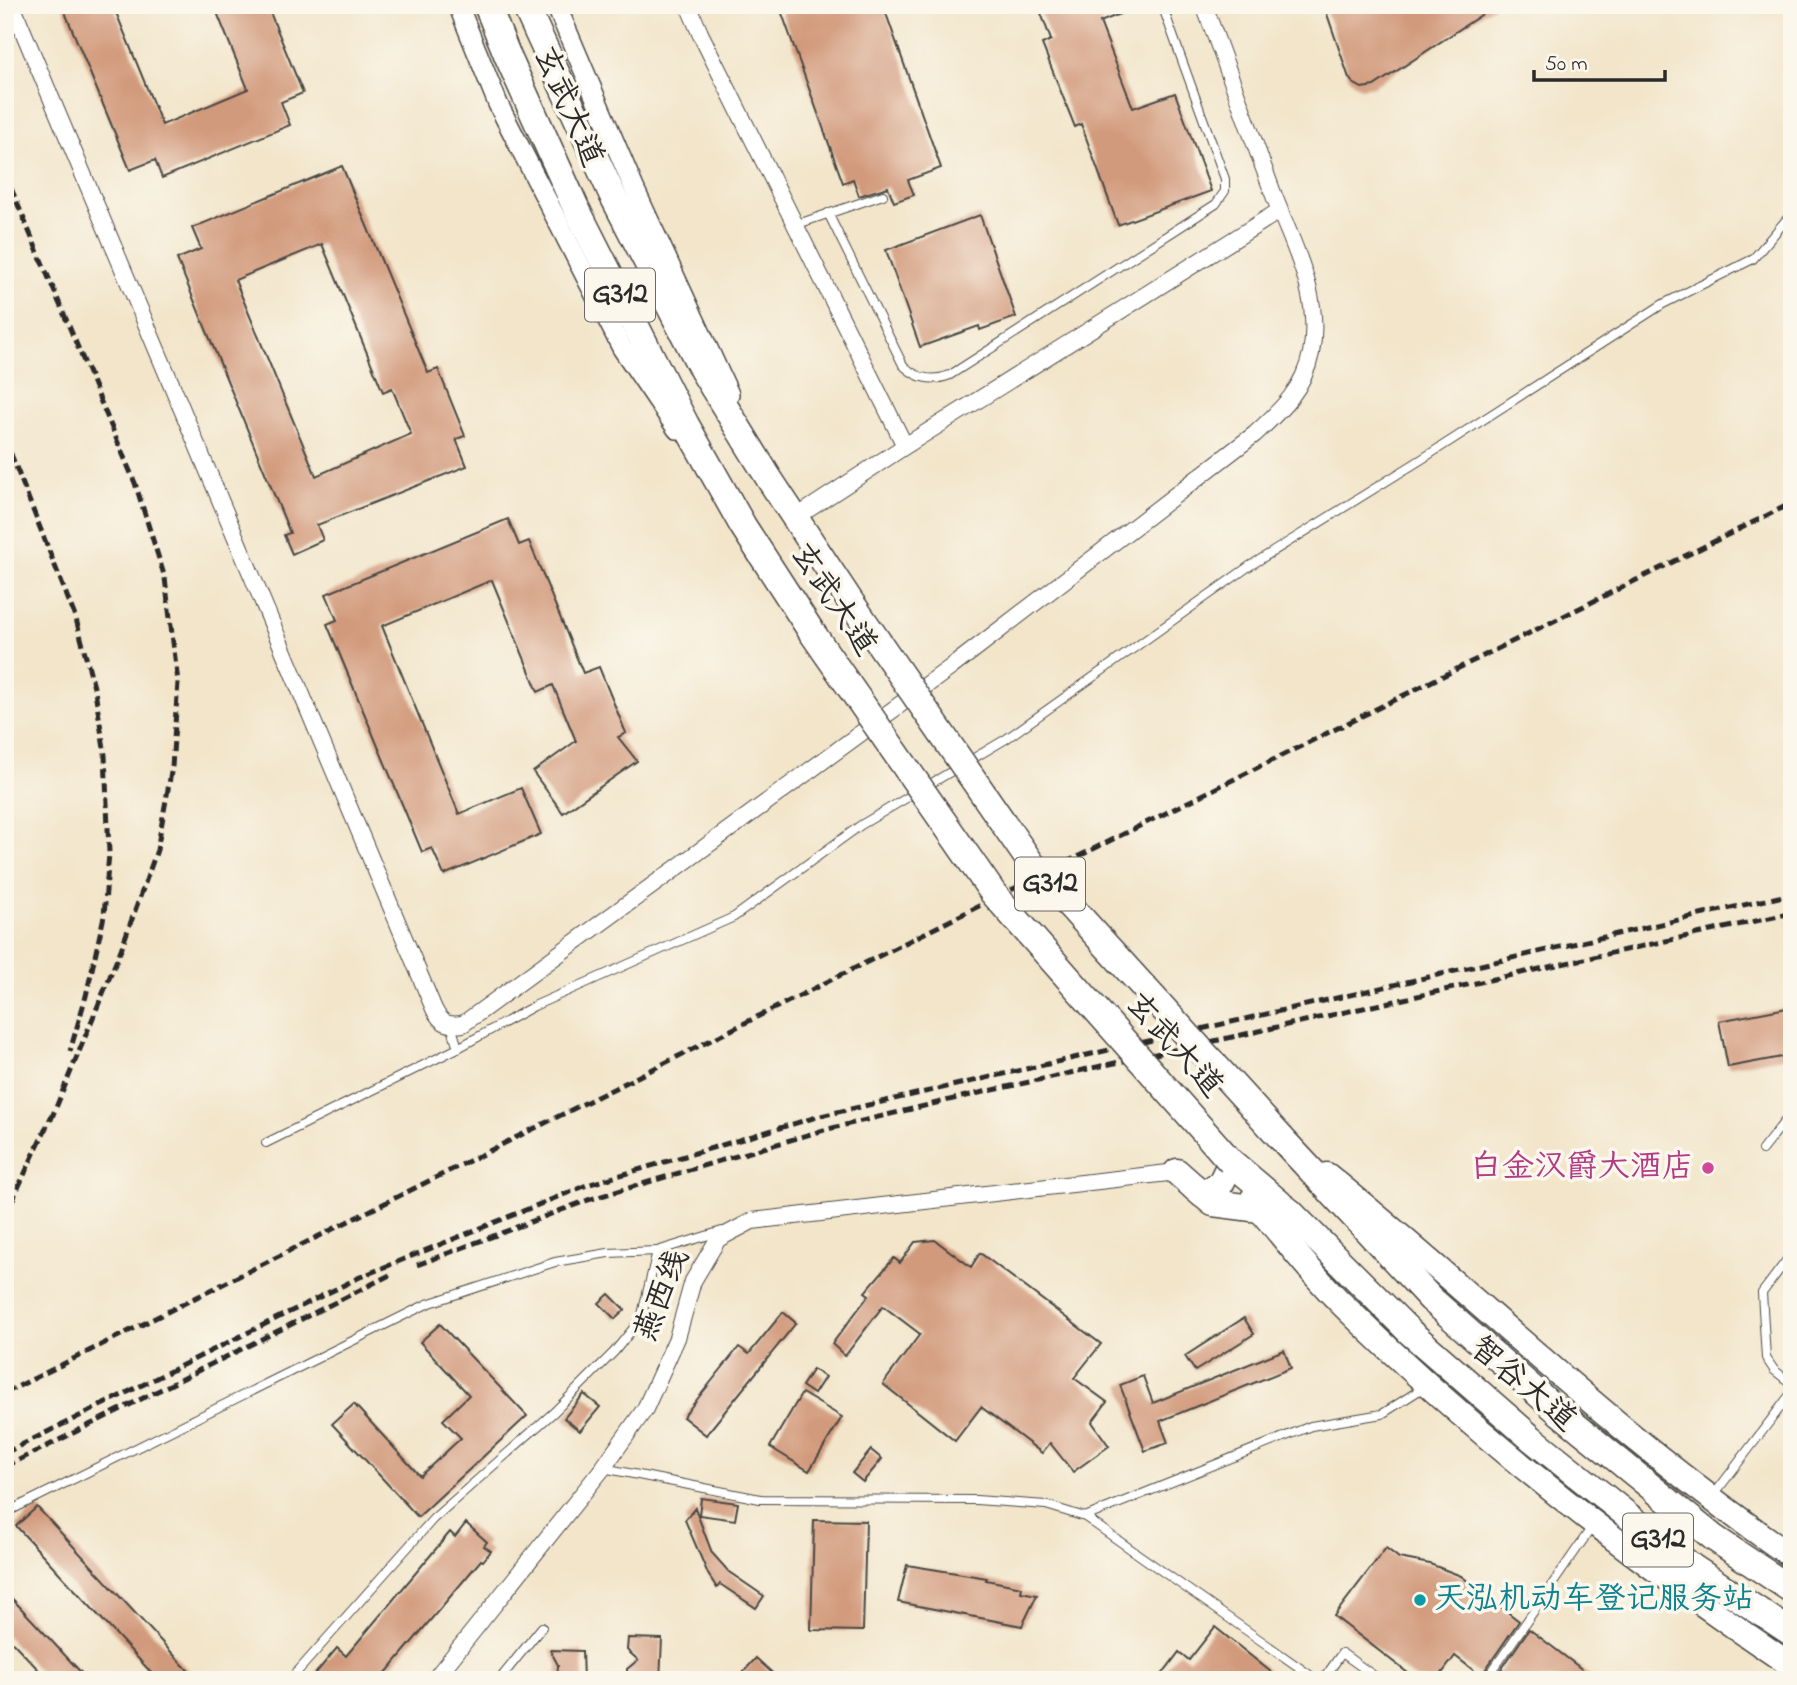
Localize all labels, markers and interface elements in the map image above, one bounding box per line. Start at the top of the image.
scale bar [1534,38,1666,82]
street label: 玄武大道 [519,39,615,175]
text: 50 m [1545,50,1588,80]
road number: G312 [585,268,655,322]
street label: 玄武大道 [777,534,887,666]
road number: G312 [1015,858,1085,911]
street label: 玄武大道 [1113,983,1233,1109]
place label: 白金汉爵大酒店 [1470,1145,1694,1192]
marker: 白金汉爵大酒店 [1700,1160,1716,1176]
street label: 燕西线 [623,1243,703,1349]
street label: 智谷大道 [1458,1326,1586,1444]
road number: G312 [1623,1514,1693,1566]
place label: 天泓机动车登记服务站 [1434,1577,1754,1624]
marker: 天泓机动车登记服务站 [1412,1592,1428,1608]

